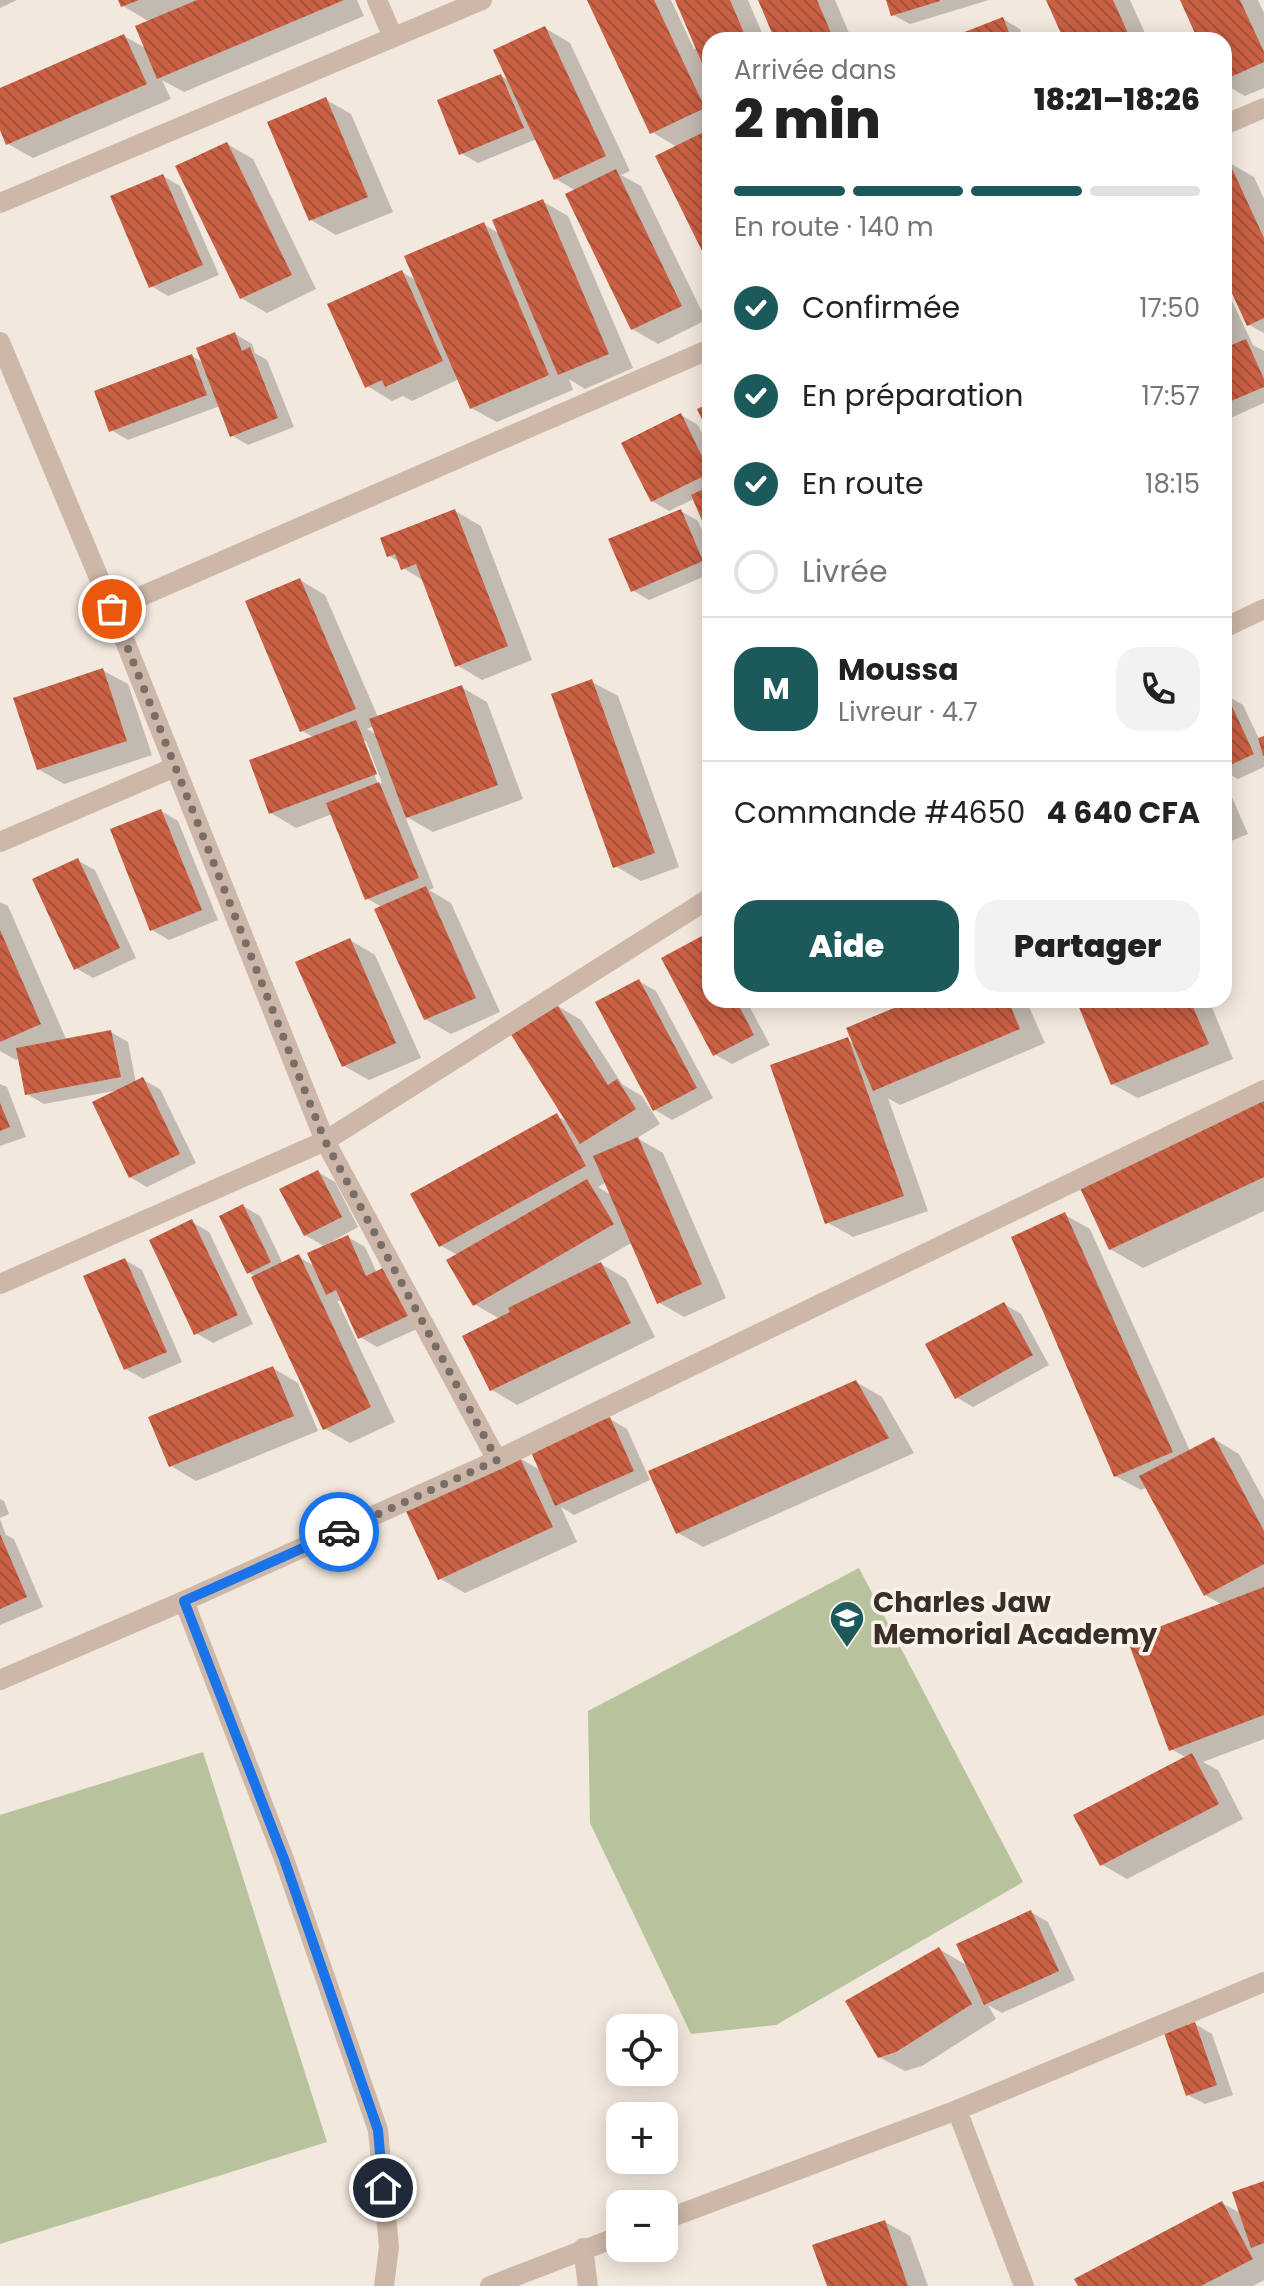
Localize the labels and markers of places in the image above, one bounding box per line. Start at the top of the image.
pin [78,575,146,643]
place label: Charles Jaw Memorial Academy [873,1583,1157,1654]
school or university icon: Charles Jaw Memorial Academy [828,1599,866,1649]
pin [349,2154,417,2222]

